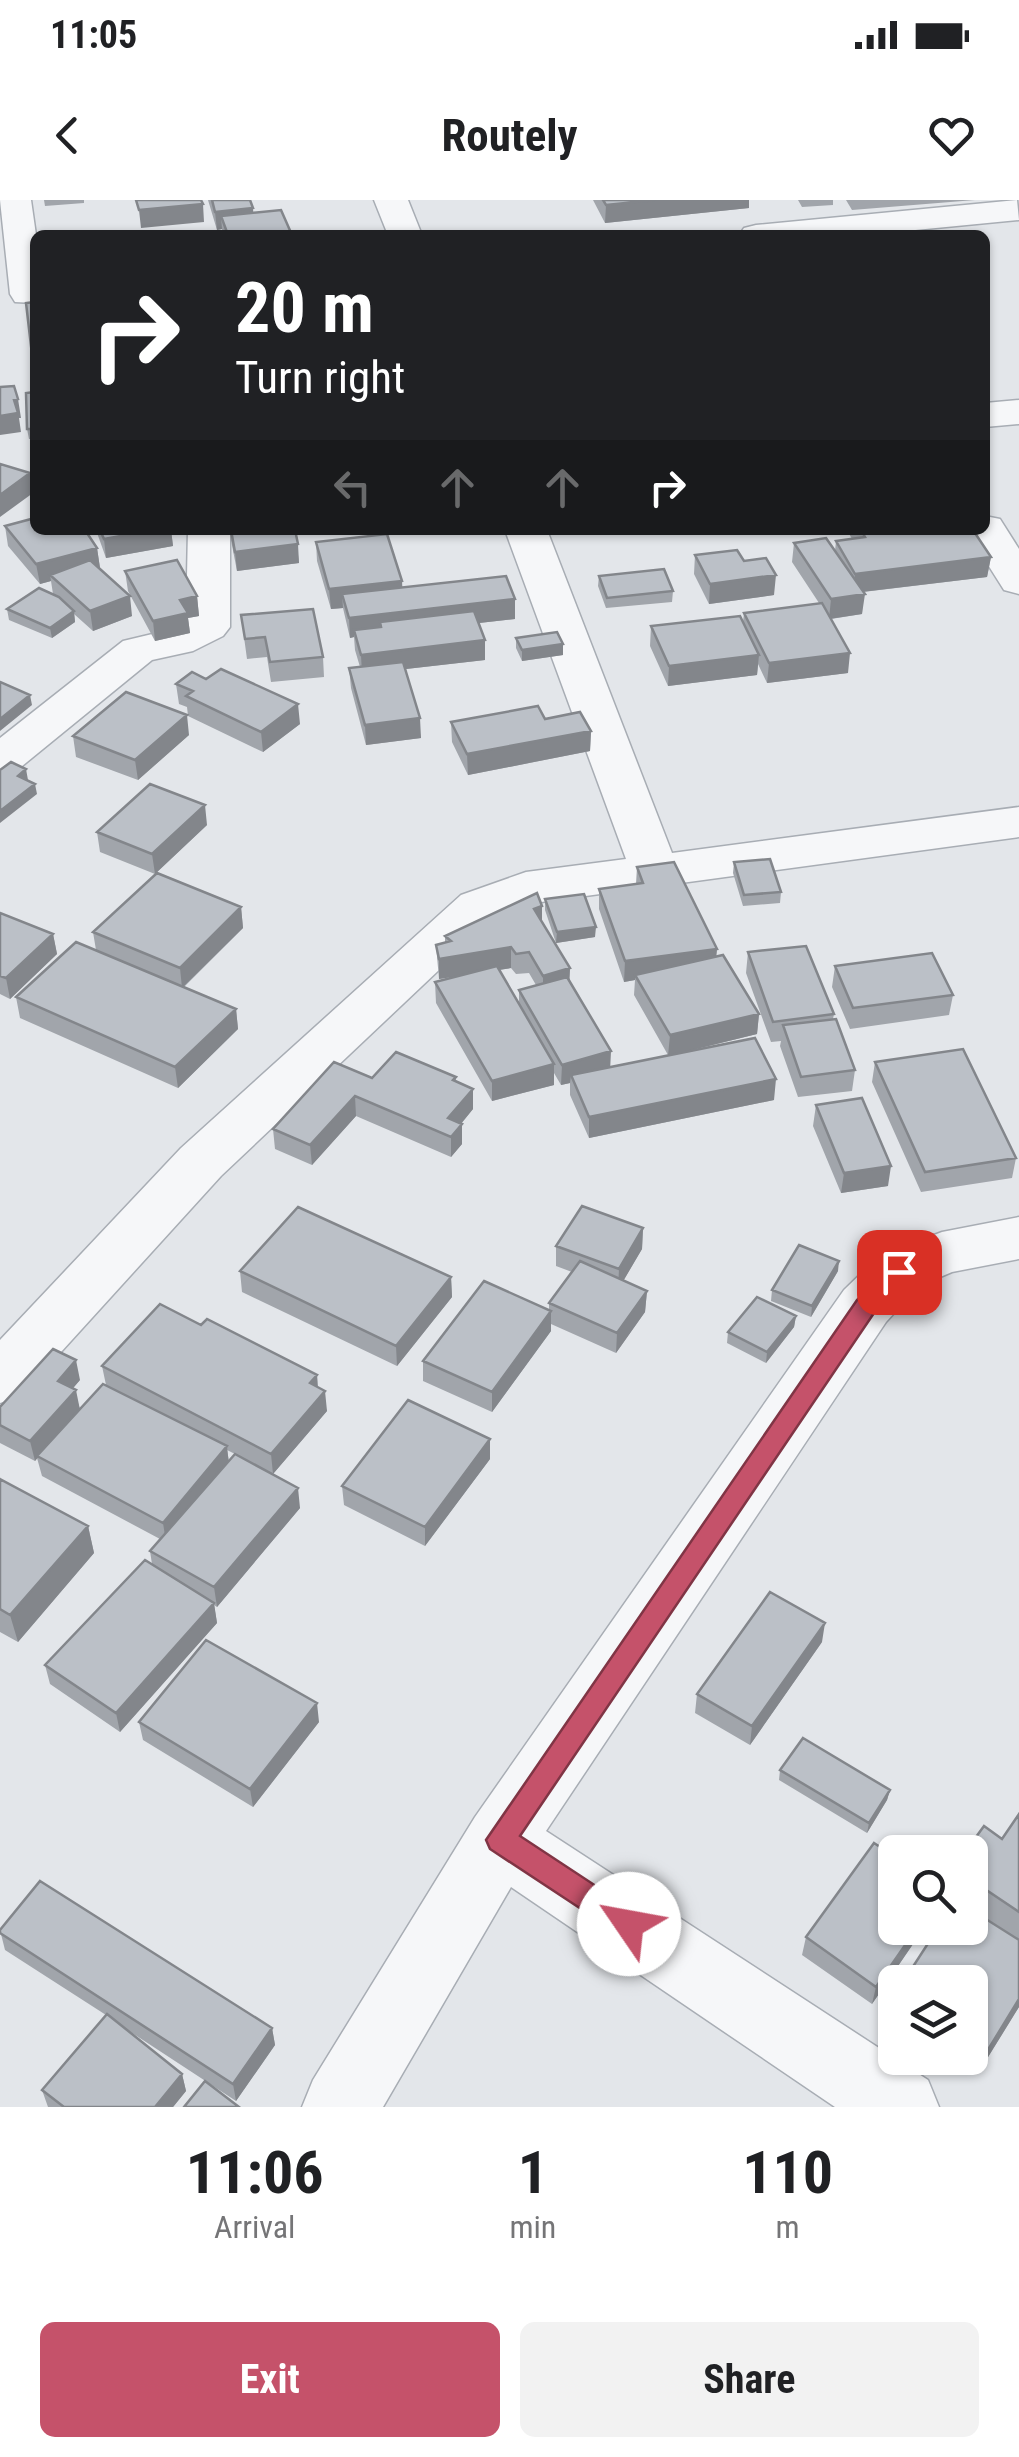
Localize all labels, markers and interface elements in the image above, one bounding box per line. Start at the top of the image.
text: 11:05 [50,13,137,57]
icon: back [40,108,95,163]
icon: heart [924,108,979,163]
text: Routely [441,109,578,162]
text: 20 m [235,267,374,349]
icon: right [70,270,200,400]
text: Turn right [235,351,405,404]
icon: left [325,460,380,515]
icon: ahead [430,460,485,515]
icon: ahead [535,460,590,515]
icon: right [640,460,695,515]
pin [857,1230,942,1315]
icon: arrive [872,1245,927,1300]
map controls [878,1835,988,2075]
button: search [878,1835,988,1945]
position arrow [577,1872,681,1976]
button: layers [878,1965,988,2075]
text: 11:06 [186,2137,324,2208]
text: 1 [518,2137,548,2208]
text: 110 [742,2137,833,2208]
text: Arrival [214,2208,295,2246]
text: min [509,2208,556,2246]
text: m [776,2208,800,2246]
button: Exit [40,2322,500,2437]
button: Share [520,2322,979,2437]

